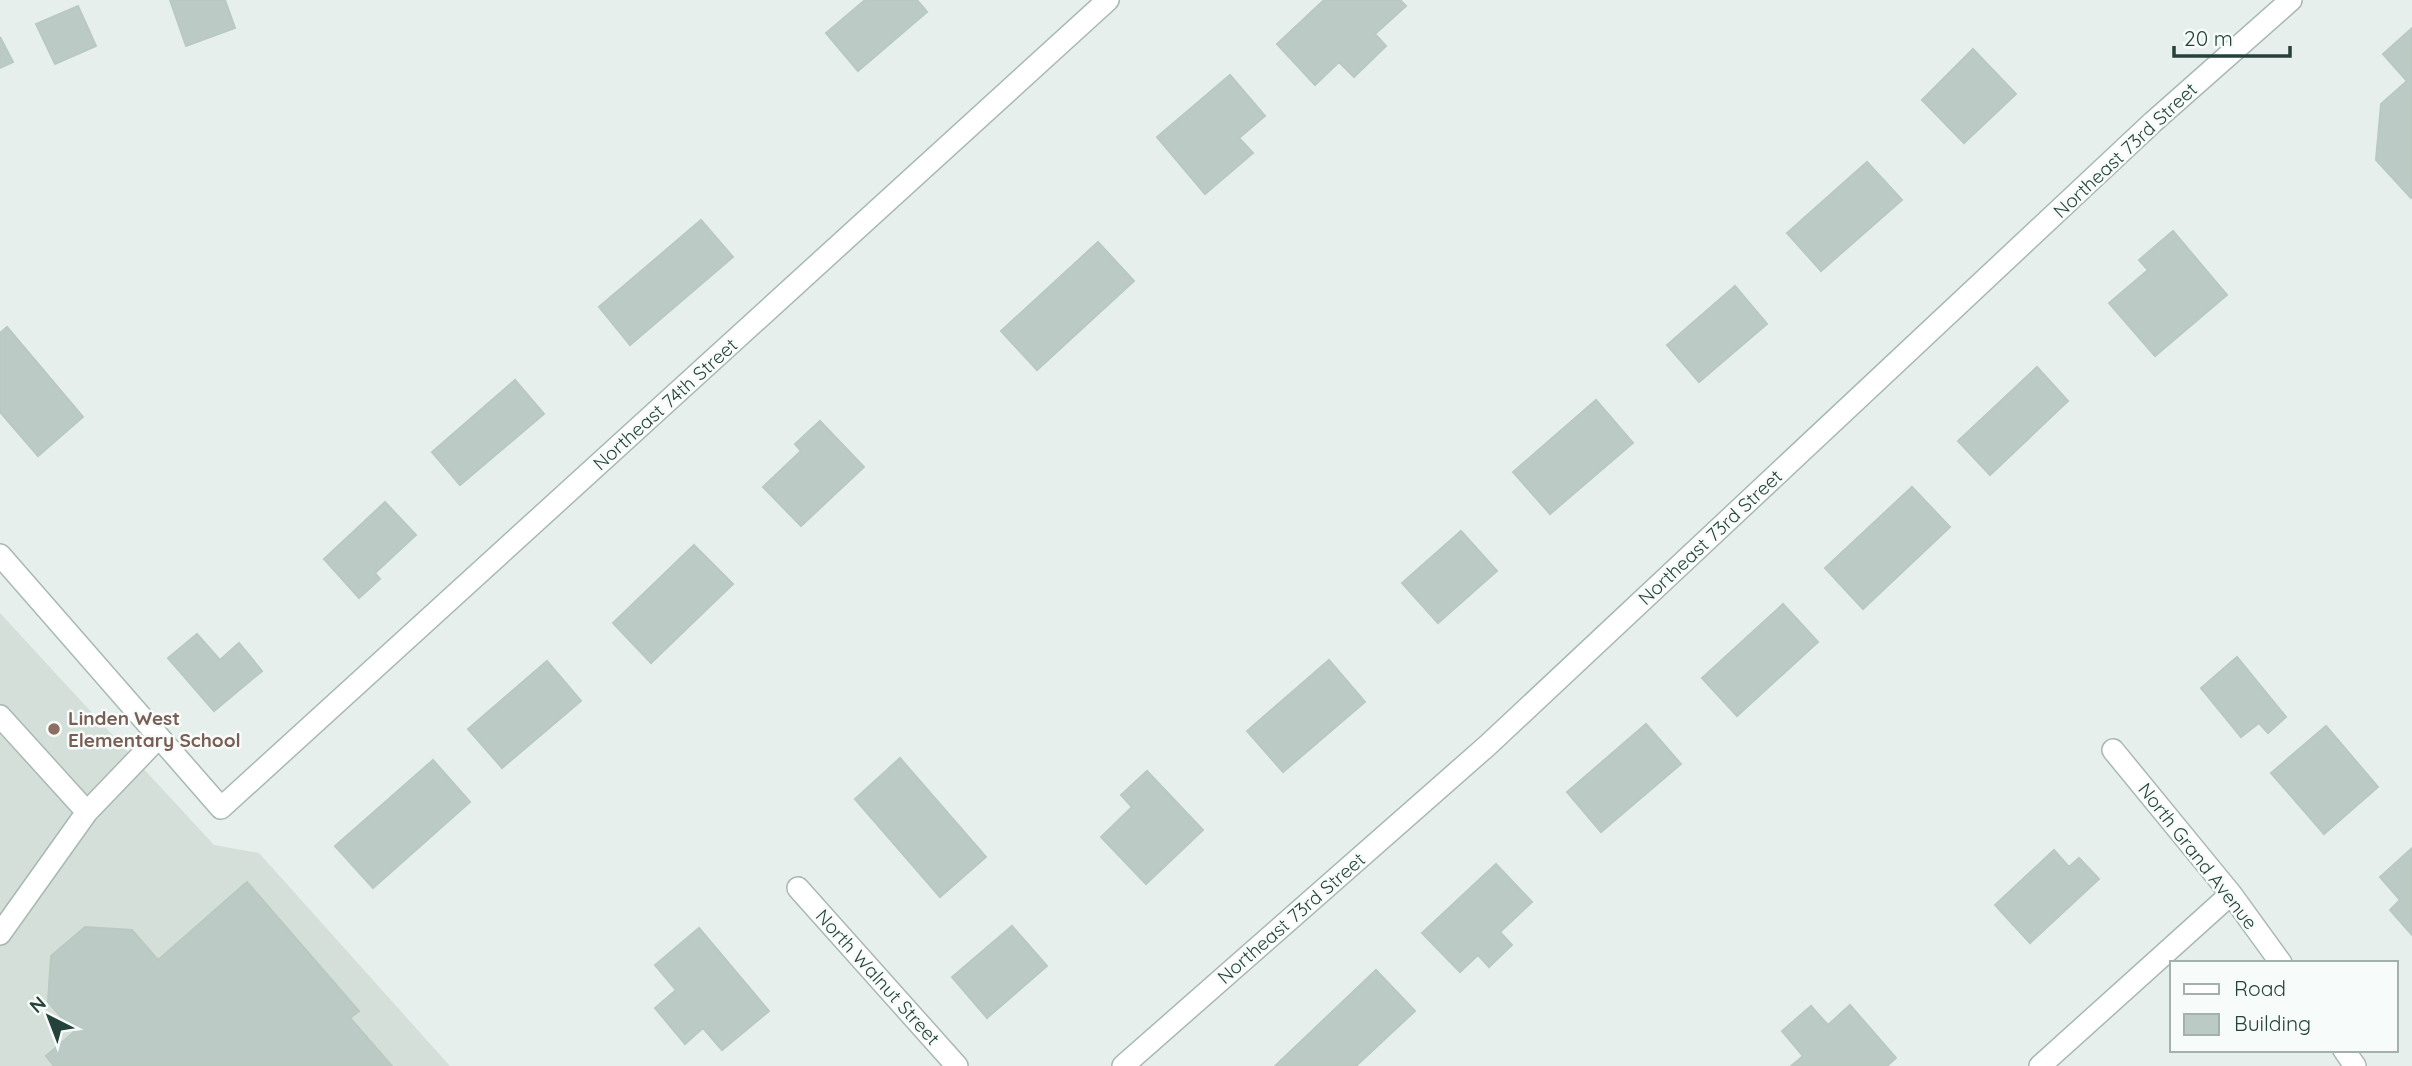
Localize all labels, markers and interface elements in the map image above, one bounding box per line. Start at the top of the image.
scale bar [2174,14,2290,58]
text: 20 m [2184,25,2233,51]
street label: Northeast 73rd Street [2048,77,2202,223]
street label: Northeast 74th Street [588,333,742,475]
street label: Northeast 73rd Street [1633,464,1787,610]
place label: Linden West Elementary School [68,706,241,752]
marker: Linden West Elementary School [46,721,62,737]
street label: North Grand Avenue [2133,778,2263,934]
street label: Northeast 73rd Street [1212,847,1370,989]
street label: North Walnut Street [811,904,945,1050]
legend [2170,961,2398,1052]
text: Road [2234,975,2286,1001]
north arrow [14,982,84,1052]
text: N [24,991,51,1018]
text: Building [2234,1010,2311,1036]

